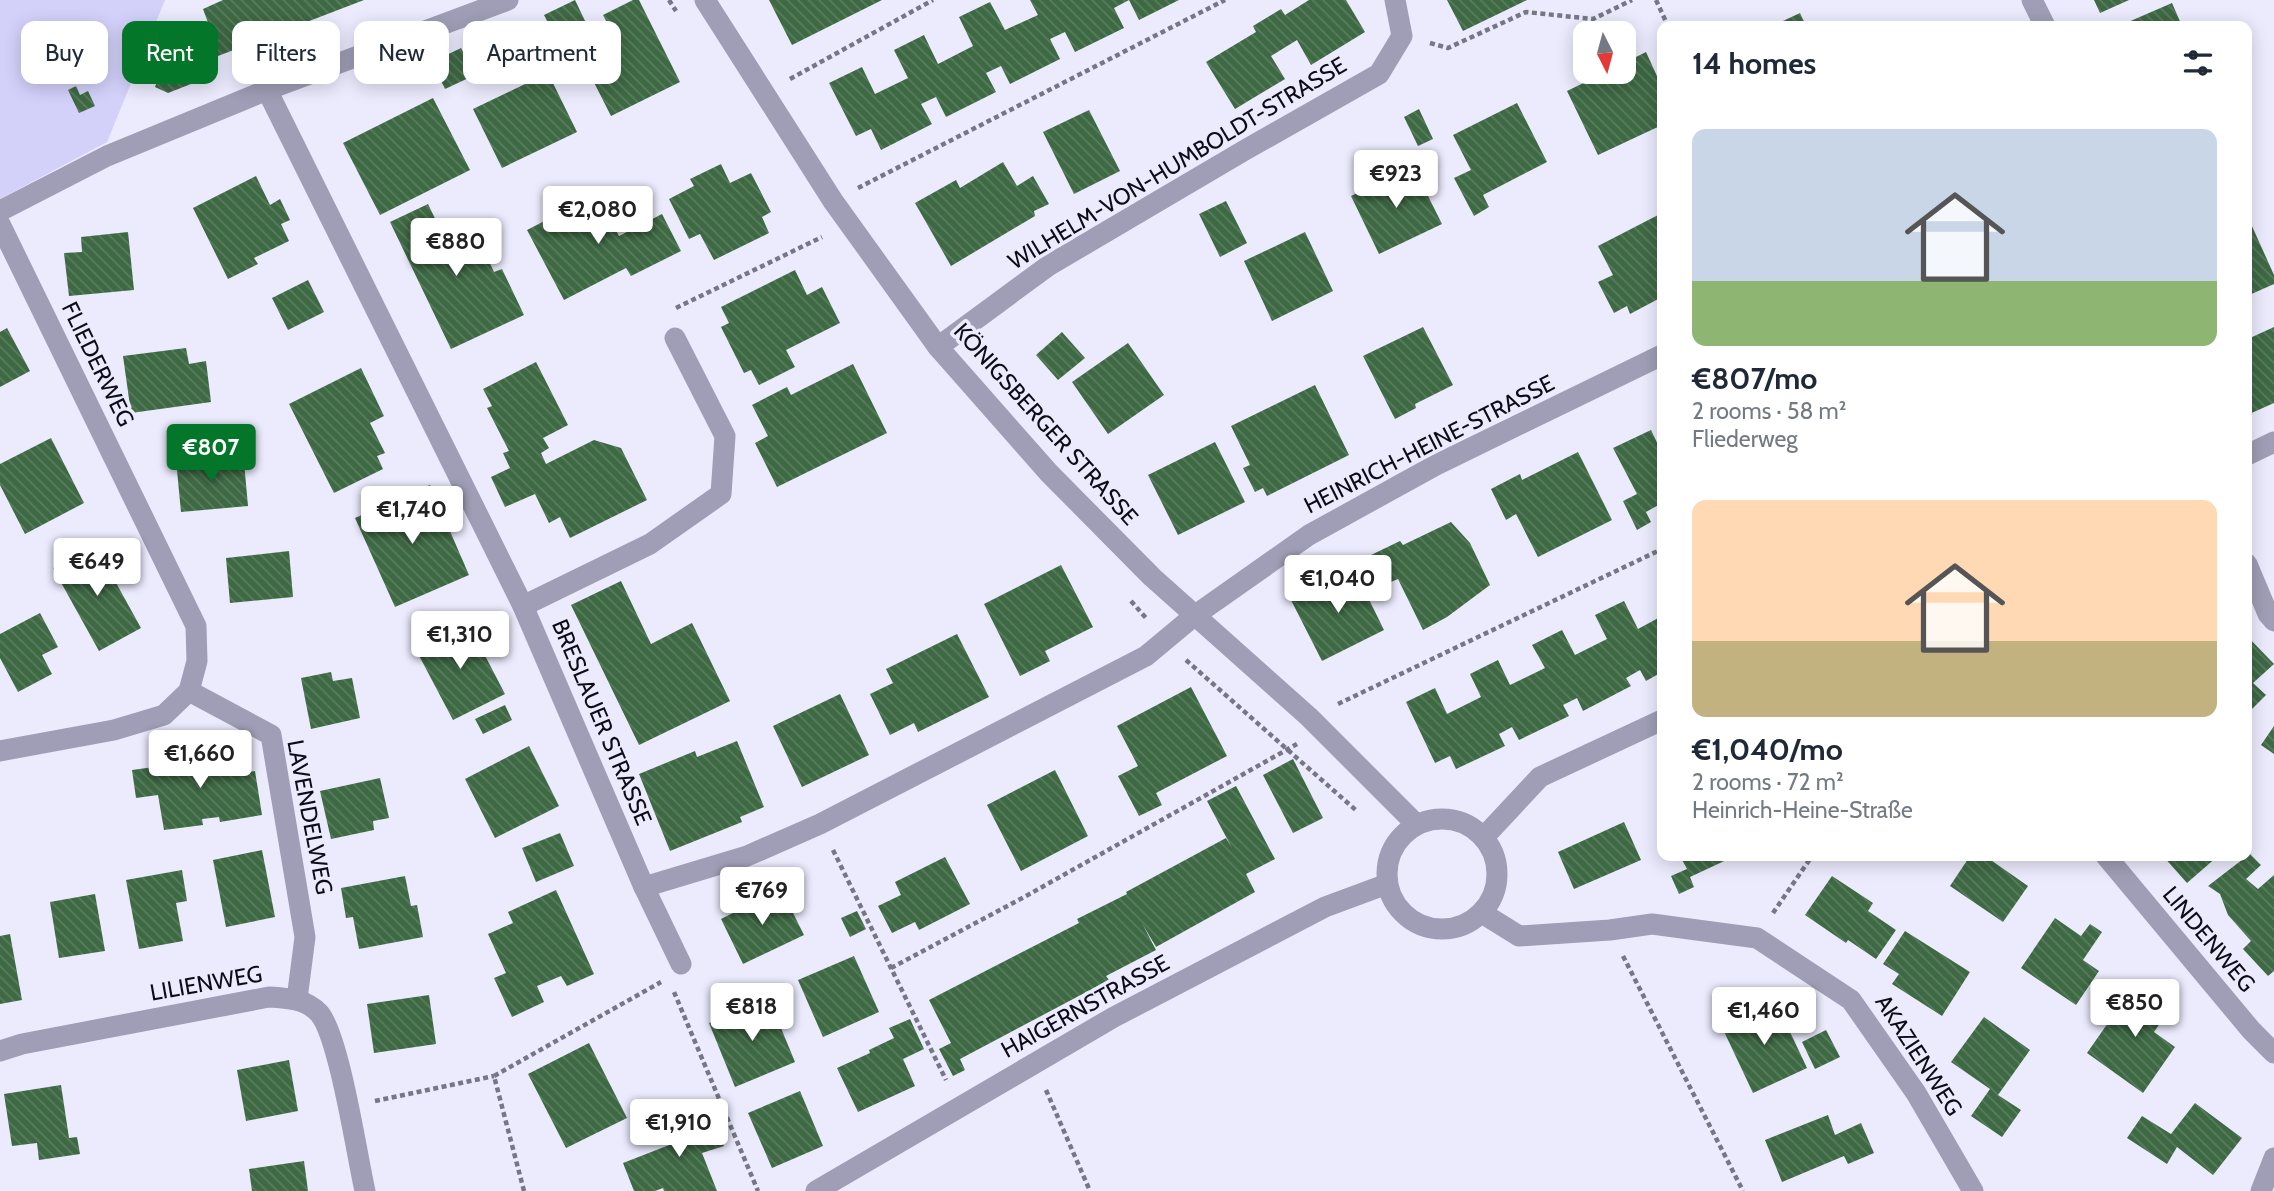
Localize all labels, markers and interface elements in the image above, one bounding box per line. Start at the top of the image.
chip: Buy [21,21,108,84]
chip: Rent [122,21,218,84]
chip: Filters [232,21,340,84]
chip: New [354,21,449,84]
chip: Apartment [463,21,621,84]
north arrow [1573,21,1636,84]
map controls [1573,21,1636,84]
icon: filters [2179,44,2217,82]
text: 14 homes [1692,45,1816,82]
street label: WILHELM-VON-HUMBOLDT-STRASSE [1003,51,1351,275]
pin: €923 [1355,150,1437,210]
text: €923 [1370,159,1422,187]
icon: home [1892,174,2018,300]
pin: €2,080 [541,187,655,246]
text: €2,080 [559,195,637,223]
pin: €880 [415,218,497,278]
text: €880 [427,227,485,255]
street label: FLIEDERWEG [56,297,140,431]
street label: KÖNIGSBERGER STRASSE [948,317,1144,531]
text: €807/mo [1692,360,1817,397]
street label: HEINRICH-HEINE-STRASSE [1299,369,1559,519]
text: 2 rooms · 58 m² [1692,397,1846,425]
pin: €807 [170,424,252,484]
text: Fliederweg [1692,425,1798,453]
text: €807 [183,433,239,461]
pin: €1,740 [355,486,469,546]
text: €1,740 [377,495,447,523]
pin: €649 [56,538,138,598]
icon: home [1892,545,2018,671]
text: €649 [70,547,124,575]
pin: €1,040 [1281,556,1395,615]
text: €1,040 [1300,564,1376,592]
pin: €1,310 [403,612,517,671]
street label: BRESLAUER STRASSE [546,615,658,829]
text: €1,310 [427,620,493,648]
pin: €1,660 [143,730,257,790]
text: €1,040/mo [1692,731,1843,768]
street label: LAVENDELWEG [281,737,339,897]
text: €1,660 [165,739,235,767]
text: 2 rooms · 72 m² [1692,768,1844,796]
text: Heinrich-Heine-Straße [1692,796,1913,824]
pin: €769 [721,867,803,927]
text: €769 [736,876,788,904]
street label: LINDENWEG [2157,881,2261,997]
street label: HAIGERNSTRASSE [996,948,1174,1064]
street label: LILIENWEG [148,959,264,1007]
pin: €850 [2094,979,2176,1039]
pin: €818 [711,984,793,1043]
pin: €1,460 [1707,988,1821,1047]
text: €850 [2106,988,2164,1016]
street label: AKAZIENWEG [1870,989,1968,1121]
text: €818 [726,992,778,1020]
text: €1,460 [1728,996,1800,1024]
pin: €1,910 [622,1100,736,1159]
text: €1,910 [646,1108,712,1136]

